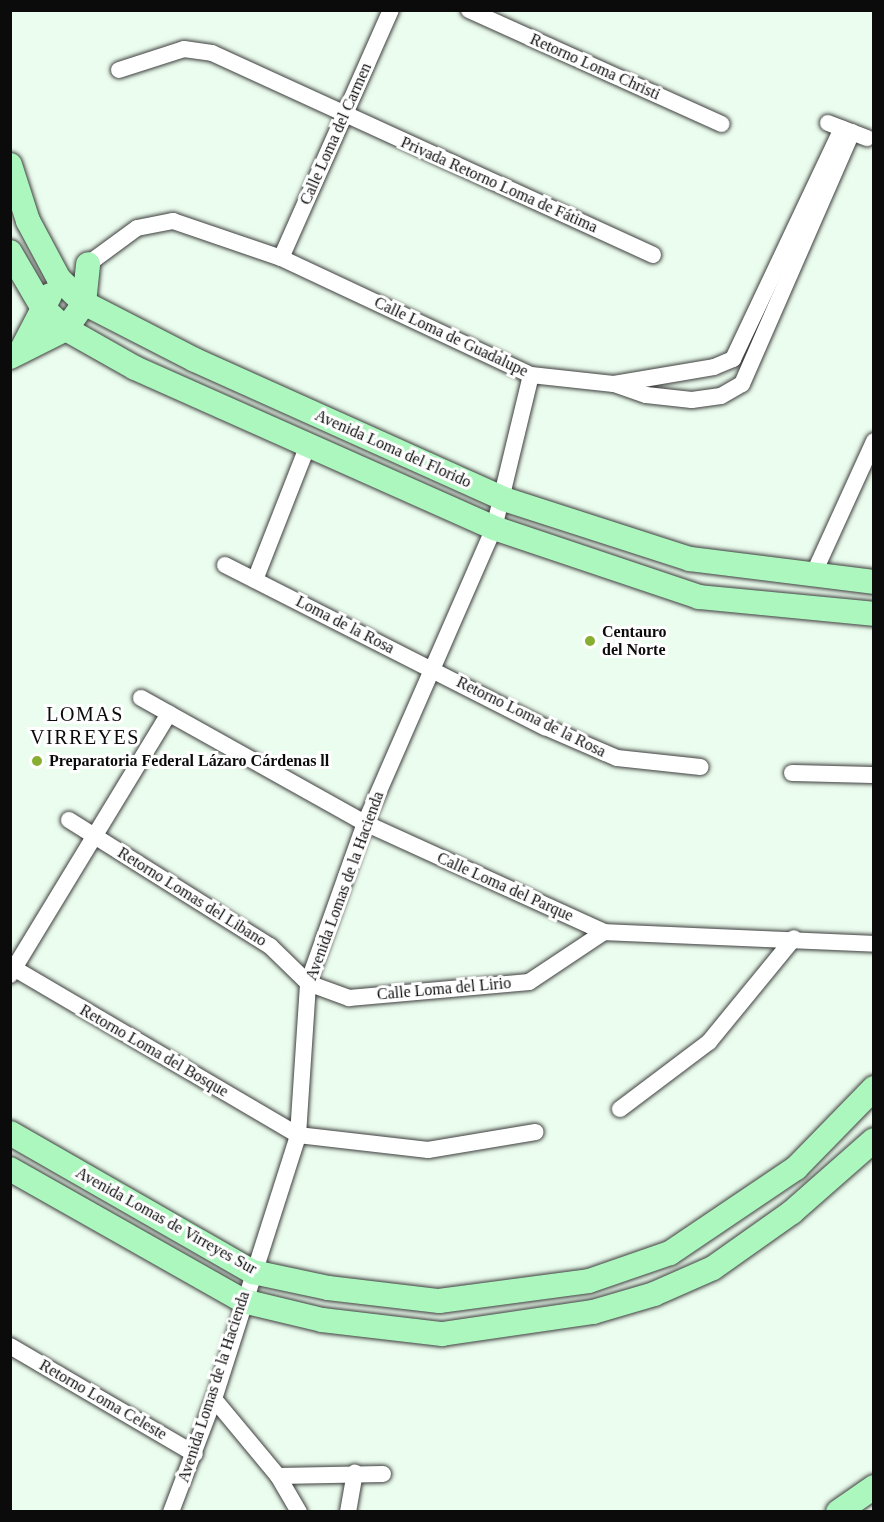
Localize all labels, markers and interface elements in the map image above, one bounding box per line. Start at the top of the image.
street label: Retorno Loma Christi [527,30,663,104]
street label: Calle Loma del Carmen [296,60,376,208]
street label: Privada Retorno Loma de Fátima [398,133,600,237]
street label: Calle Loma de Guadalupe [371,293,531,381]
street label: Avenida Loma del Florido [312,406,474,492]
street label: Loma de la Rosa [293,592,397,658]
place label: Centauro del Norte [602,622,667,660]
marker: Centauro del Norte [583,634,597,648]
street label: Retorno Loma de la Rosa [453,673,609,761]
district label: LOMAS VIRREYES [30,703,140,750]
place label: Preparatoria Federal Lázaro Cárdenas ll [49,751,329,771]
marker: Preparatoria Federal Lázaro Cárdenas ll [30,754,44,768]
street label: Avenida Lomas de la Hacienda [302,789,388,983]
street label: Retorno Lomas del Libano [114,843,270,951]
street label: Calle Loma del Parque [434,848,576,926]
street label: Calle Loma del Lirio [376,974,512,1004]
street label: Retorno Loma del Bosque [76,1001,232,1101]
street label: Avenida Lomas de Virreyes Sur [72,1163,260,1279]
street label: Avenida Lomas de la Hacienda [174,1289,254,1485]
street label: Retorno Loma Celeste [36,1356,170,1444]

